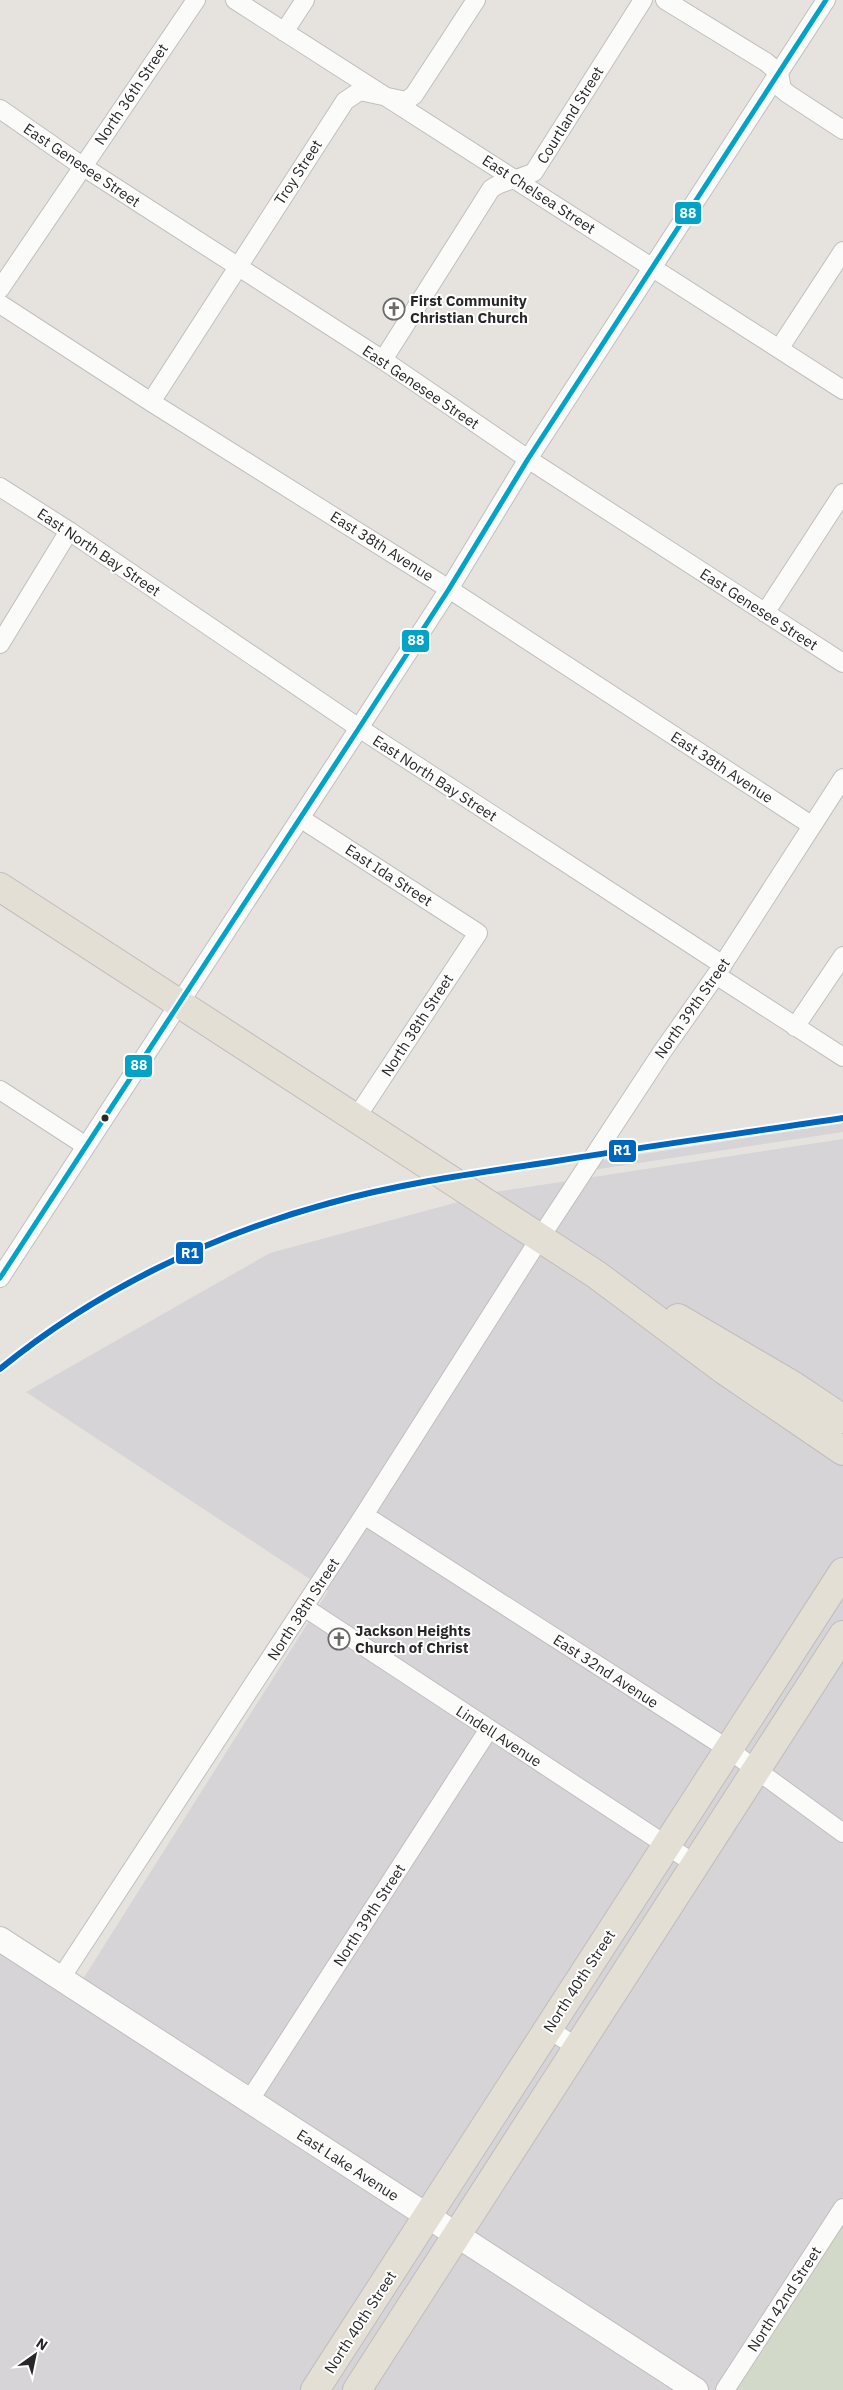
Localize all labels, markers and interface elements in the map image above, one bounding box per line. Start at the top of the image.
street label: North 36th Street [90,40,172,148]
street label: Courtland Street [533,63,607,167]
street label: East Genesee Street [20,119,144,211]
street label: Troy Street [270,136,326,208]
street label: East Chelsea Street [479,150,599,238]
line badge: 88 [674,201,702,225]
text: 88 [680,204,696,222]
place label: First Community Christian Church [410,291,528,327]
church icon: First Community Christian Church [382,297,406,321]
street label: East Genesee Street [359,341,483,433]
street label: East North Bay Street [34,504,164,600]
street label: East 38th Avenue [327,507,437,585]
street label: East Genesee Street [697,564,821,654]
line badge: 88 [401,629,430,653]
text: 88 [408,631,424,649]
street label: East 38th Avenue [667,727,777,807]
street label: East North Bay Street [369,731,501,825]
street label: East Ida Street [342,840,436,910]
street label: North 39th Street [650,954,734,1062]
street label: North 38th Street [377,970,457,1080]
line badge: 88 [124,1054,153,1078]
text: 88 [131,1056,147,1074]
unlabelled marker [100,1113,110,1123]
line badge: R1 [608,1139,637,1163]
text: R1 [613,1141,632,1159]
line badge: R1 [175,1241,204,1265]
text: R1 [181,1244,200,1262]
street label: North 38th Street [263,1554,343,1664]
place label: Jackson Heights Church of Christ [355,1621,471,1657]
church icon: Jackson Heights Church of Christ [327,1627,351,1651]
street label: East 32nd Avenue [550,1630,662,1712]
street label: Lindell Avenue [453,1701,545,1771]
street label: North 39th Street [329,1860,409,1970]
street label: North 40th Street [539,1926,619,2036]
street label: East Lake Avenue [293,2125,403,2205]
street label: North 42nd Street [743,2243,825,2355]
street label: North 40th Street [320,2267,400,2377]
north arrow [10,2330,60,2380]
text: N [33,2334,51,2354]

